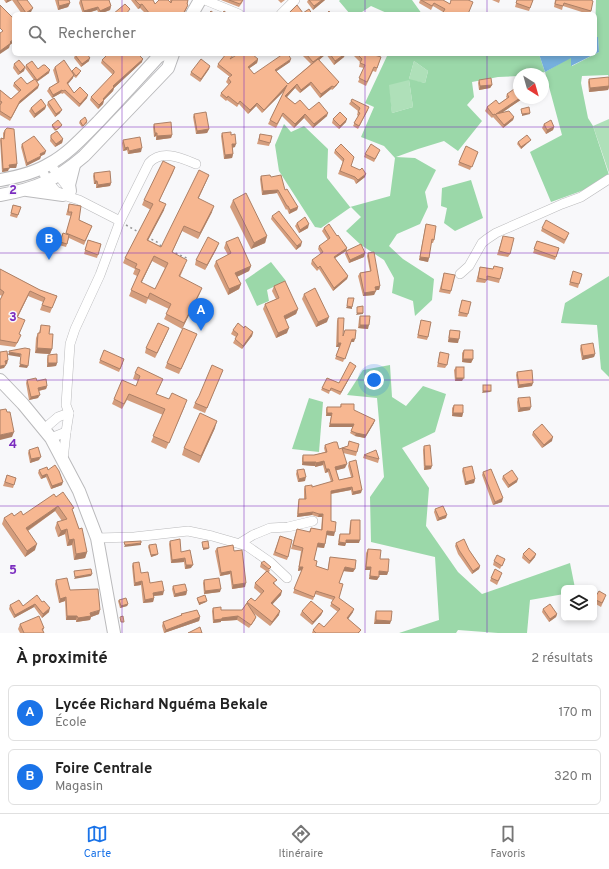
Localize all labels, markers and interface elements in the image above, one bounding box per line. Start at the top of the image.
search box [12,12,597,56]
icon: search [26,23,48,45]
text: Rechercher [58,25,136,44]
north arrow [513,68,549,104]
text: 2 [9,183,17,199]
pin: B [36,227,62,260]
pin: A [188,298,214,331]
text: 3 [9,310,17,326]
your location [364,370,384,390]
text: 4 [9,437,17,453]
text: 5 [9,563,17,579]
map controls [561,585,597,621]
button: layers [561,585,597,621]
text: À proximité [16,648,108,670]
text: 2 résultats [531,651,593,667]
text: Lycée Richard Nguéma Bekale [55,696,268,715]
text: A [25,705,35,721]
text: 170 m [558,705,592,721]
text: École [55,715,87,731]
text: Foire Centrale [55,760,152,779]
text: B [26,769,34,785]
text: 320 m [554,769,592,785]
text: Magasin [55,779,103,795]
tab: Carte [84,823,111,861]
tab: Itinéraire [278,823,323,861]
tab: Favoris [490,823,525,861]

